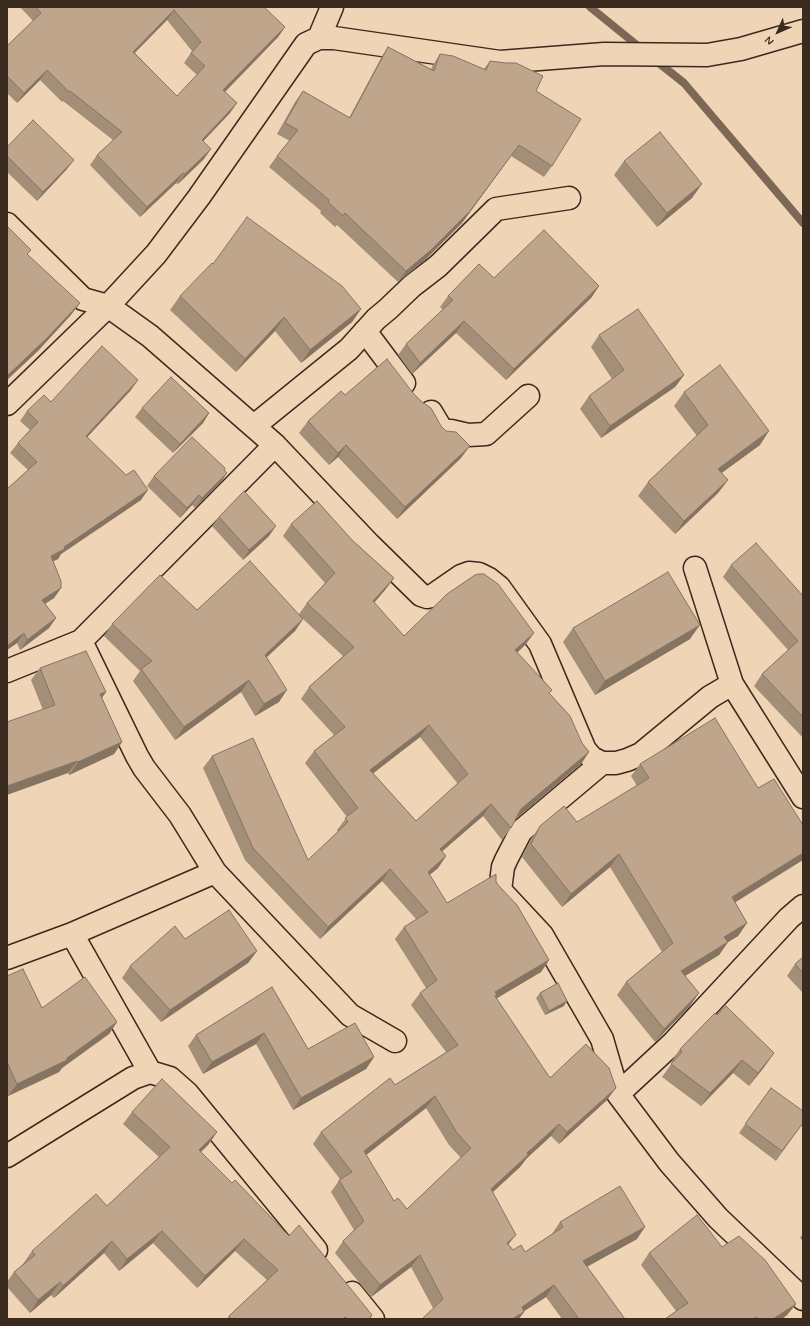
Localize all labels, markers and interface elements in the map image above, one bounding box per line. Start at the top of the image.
north arrow [758,12,798,52]
text: N [762,33,777,48]

